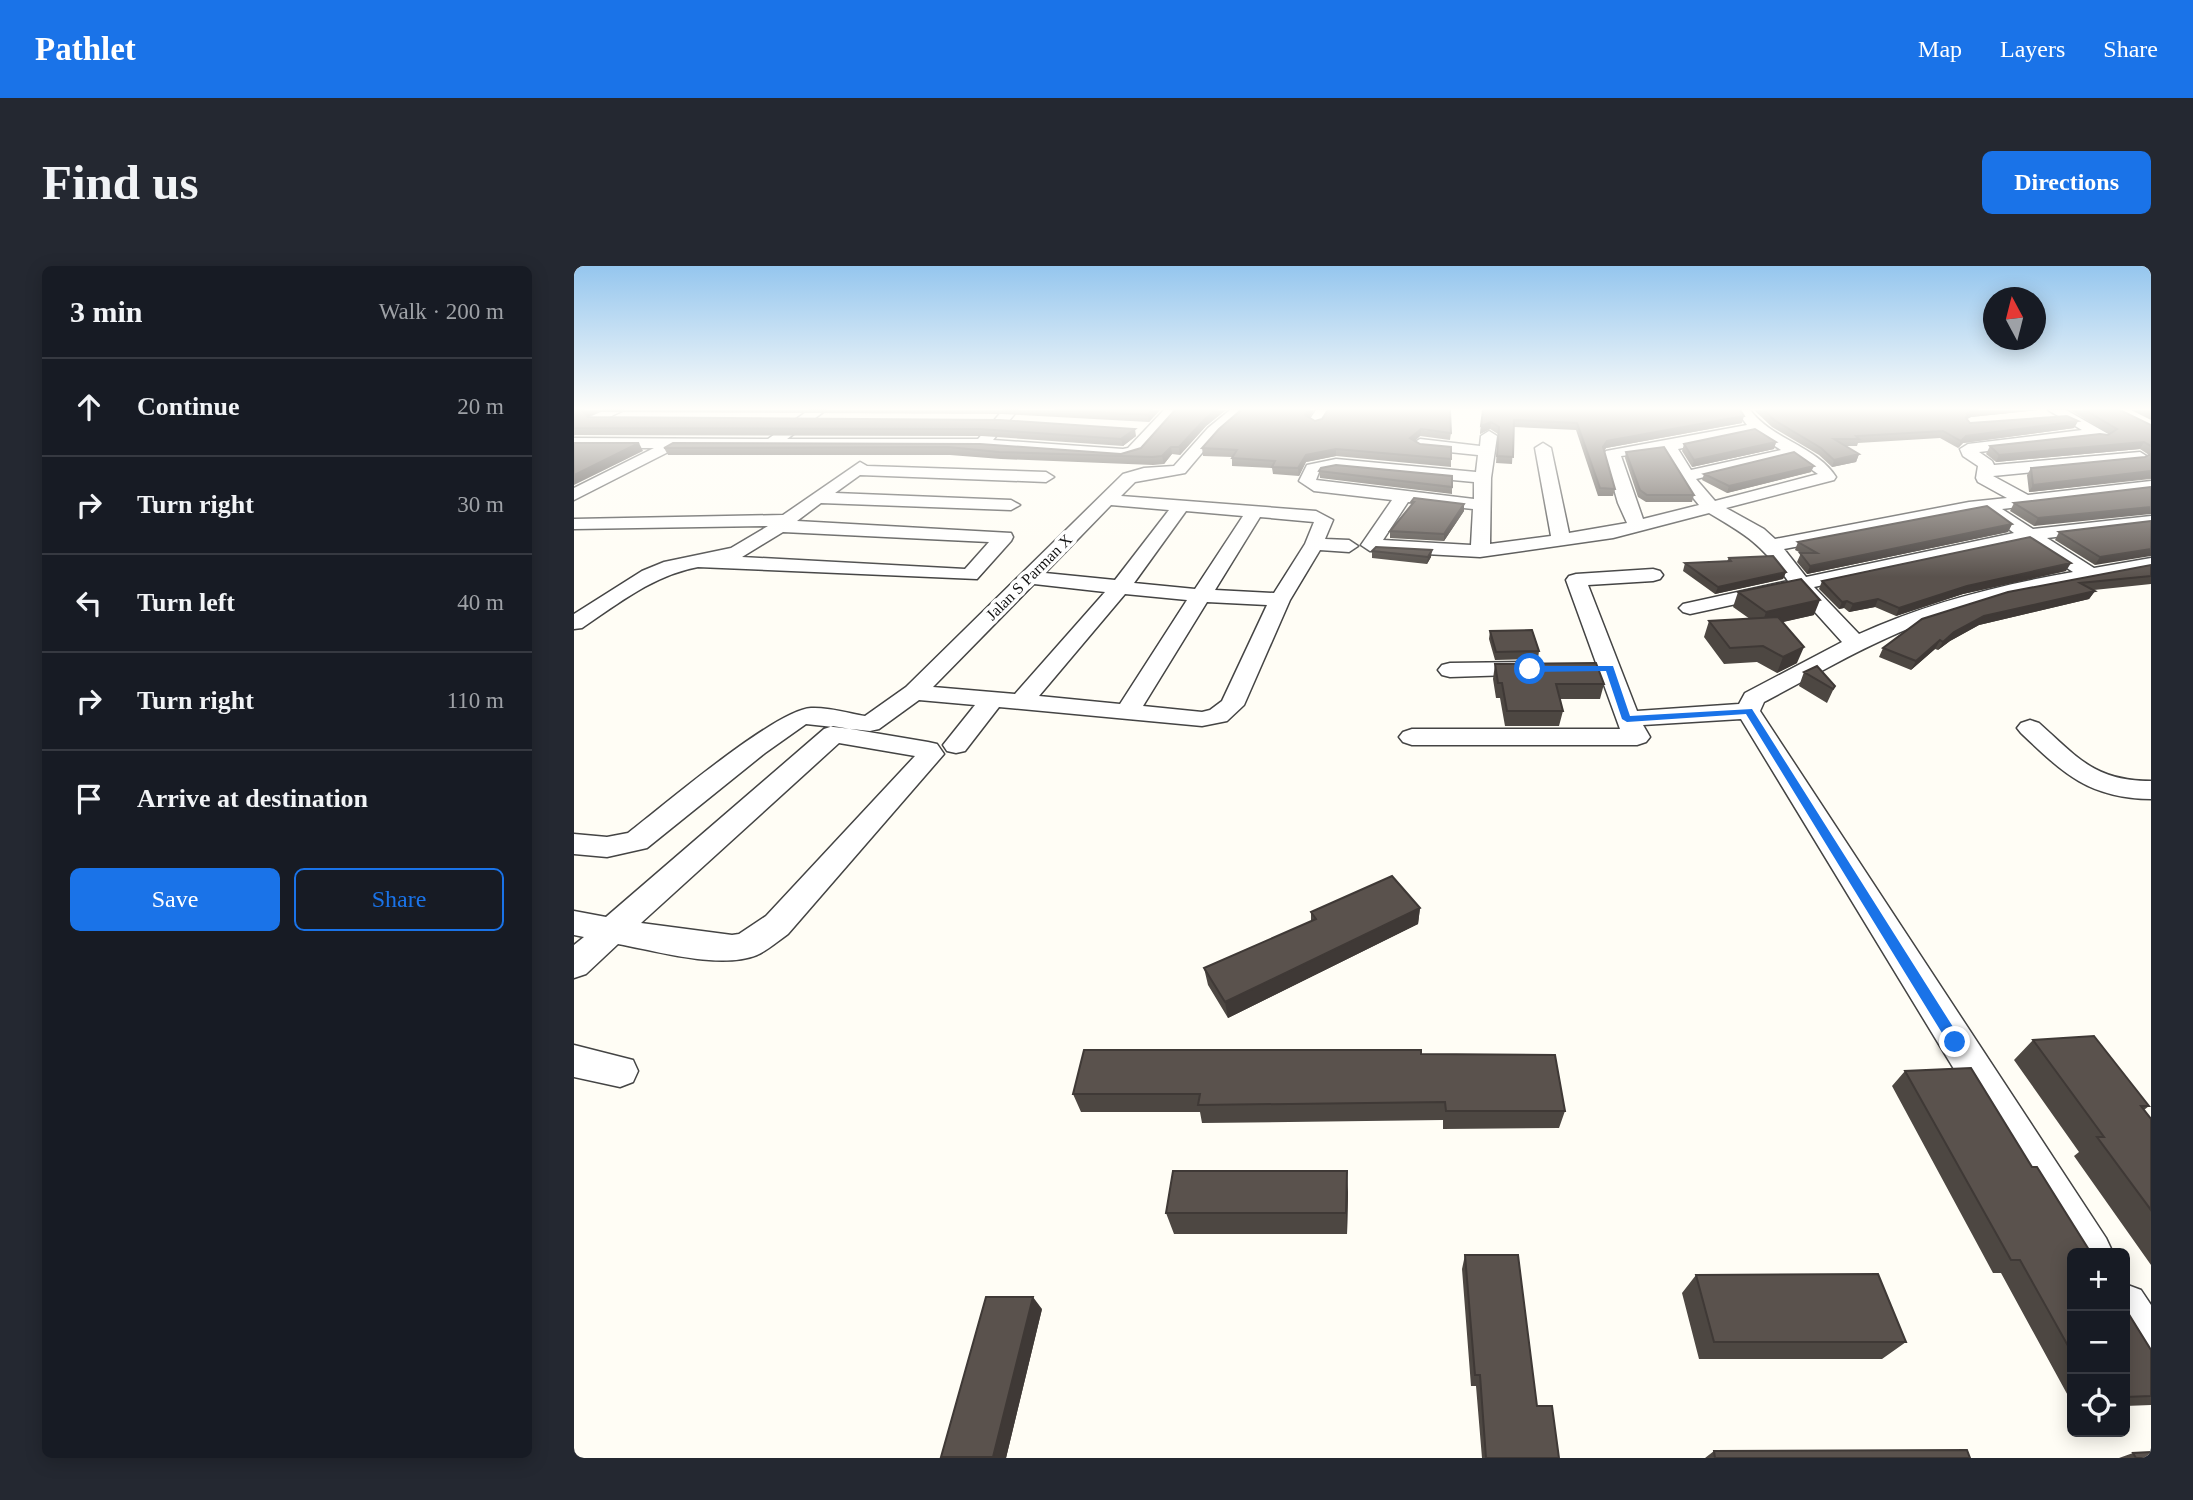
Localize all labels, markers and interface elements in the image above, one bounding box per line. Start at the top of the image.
text: Pathlet [35,31,136,67]
text: Map [1918,36,1962,62]
text: Layers [2000,36,2065,62]
text: Share [2103,36,2158,62]
button: Directions [1982,151,2151,214]
text: Find us [42,155,199,210]
north arrow [1983,287,2046,350]
text: 3 min [70,295,143,328]
text: Walk · 200 m [379,299,504,324]
icon: ahead [70,388,108,426]
text: Continue [137,392,240,421]
text: 20 m [457,394,504,419]
icon: right [70,486,108,524]
text: Turn right [137,490,254,519]
text: 30 m [457,492,504,517]
street label: Jalan S Parman X [983,530,1076,623]
icon: left [70,584,108,622]
text: Turn left [137,588,235,617]
text: 40 m [457,590,504,615]
route start [1514,653,1545,684]
icon: right [70,682,108,720]
text: Turn right [137,686,254,715]
text: 110 m [447,688,504,713]
icon: arrive [70,780,108,818]
text: Arrive at destination [137,784,368,813]
button: Save [70,868,280,931]
button: Share [294,868,504,931]
route end [1939,1026,1970,1057]
map controls [2067,1248,2130,1437]
button: + [2067,1248,2130,1311]
button: − [2067,1311,2130,1374]
button: locate [2067,1374,2130,1437]

